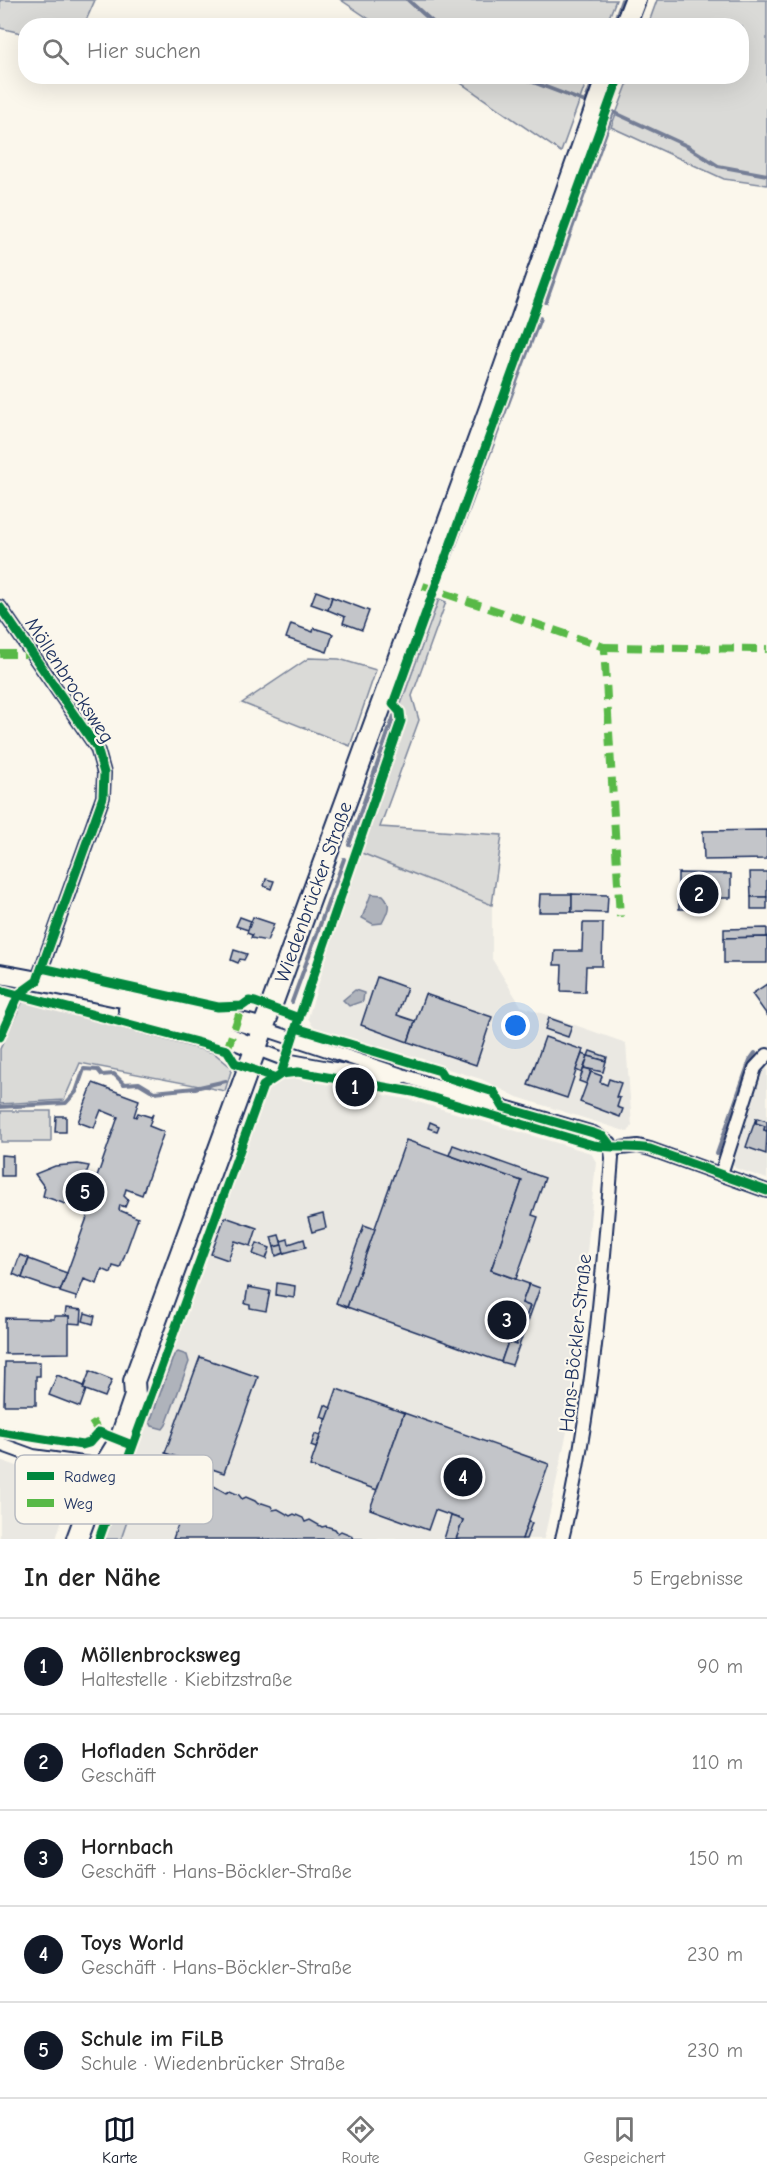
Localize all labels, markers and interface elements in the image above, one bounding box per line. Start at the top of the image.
search box [18,18,749,84]
icon: search [39,35,72,68]
text: Hier suchen [87,38,201,64]
street label: Möllenbrocksweg [20,613,119,748]
street label: Wiedenbrücker Straße [270,798,357,986]
pin: 2 [680,872,718,916]
your location [501,1011,530,1040]
pin: 1 [336,1064,374,1110]
pin: 5 [66,1170,104,1214]
street label: Hans-Böckler-Straße [555,1253,596,1433]
pin: 3 [488,1298,526,1342]
pin: 4 [444,1454,482,1500]
legend [15,1455,213,1524]
text: Radweg [64,1468,116,1486]
text: Weg [64,1495,93,1513]
text: In der Nähe [24,1563,161,1593]
text: 5 Ergebnisse [633,1567,743,1590]
text: Möllenbrocksweg [81,1642,242,1668]
text: 1 [40,1655,47,1678]
text: 90 m [697,1655,743,1678]
text: Haltestelle · Kiebitzstraße [81,1668,292,1691]
text: Hofladen Schröder [81,1738,258,1764]
text: 2 [39,1751,48,1774]
text: 110 m [692,1751,743,1774]
text: Geschäft [81,1764,156,1787]
text: Hornbach [81,1834,174,1860]
text: 3 [39,1847,48,1870]
text: 150 m [689,1847,743,1870]
text: Geschäft · Hans-Böckler-Straße [81,1860,352,1883]
text: Toys World [81,1930,184,1956]
text: 4 [39,1943,48,1966]
text: 230 m [687,1943,743,1966]
text: Geschäft · Hans-Böckler-Straße [81,1956,352,1979]
text: Schule im FiLB [81,2026,224,2052]
text: 5 [38,2039,49,2062]
text: 230 m [687,2039,743,2062]
text: Schule · Wiedenbrücker Straße [81,2052,345,2075]
tab: Karte [102,2113,138,2167]
tab: Route [342,2113,380,2167]
tab: Gespeichert [584,2113,665,2167]

